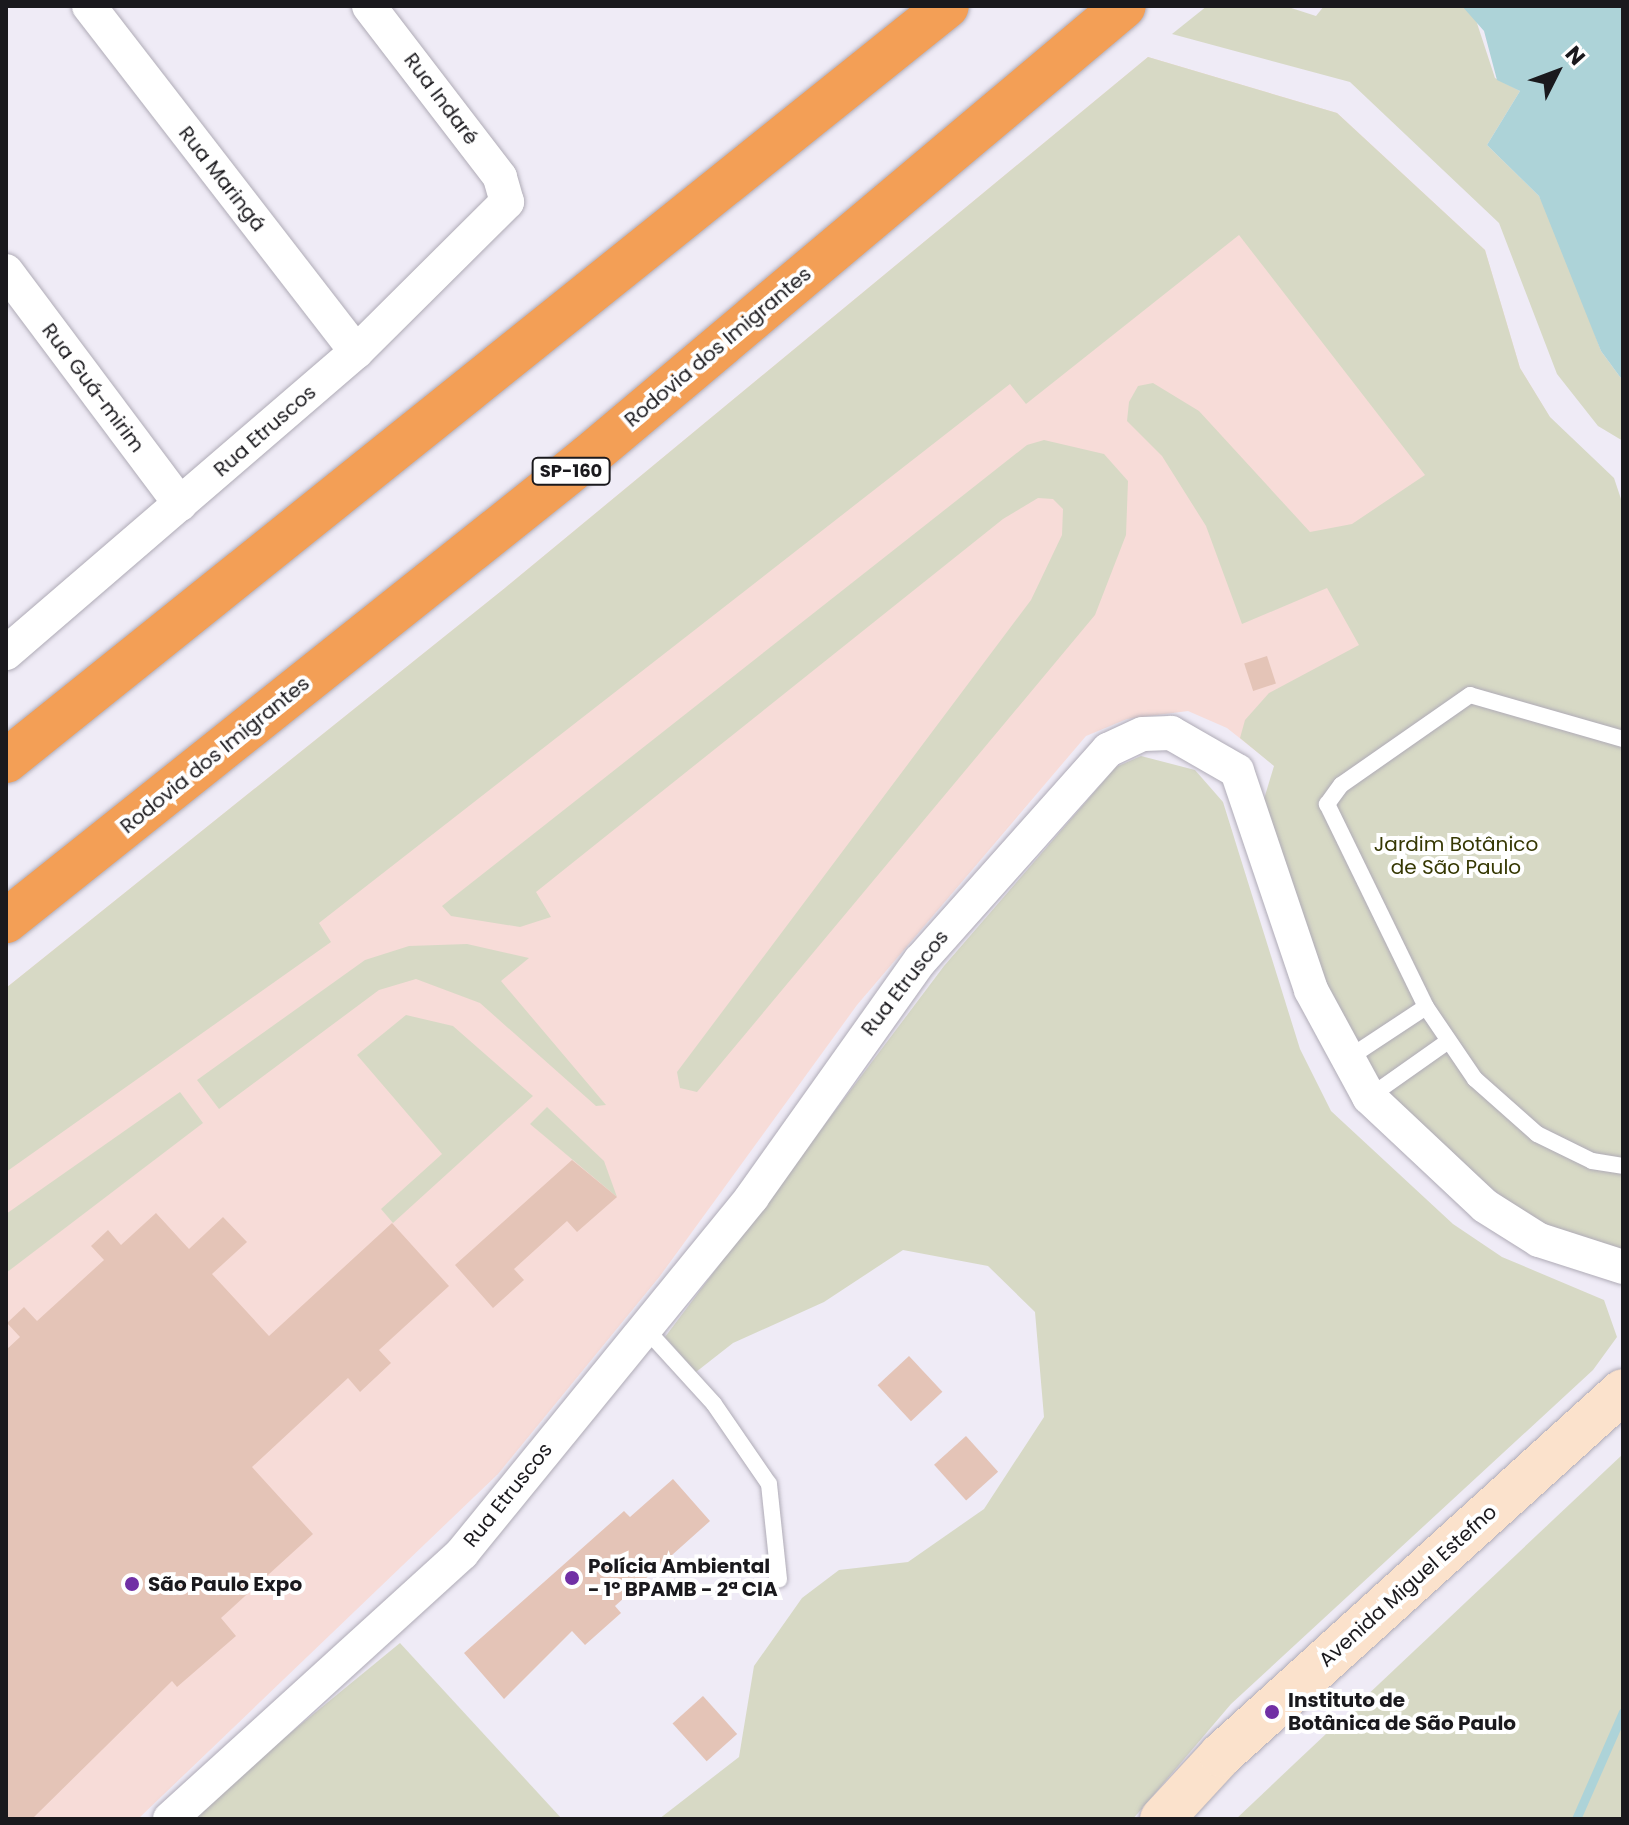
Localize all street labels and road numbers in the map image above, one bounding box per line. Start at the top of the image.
street label: Rua Indaré [399,48,483,150]
street label: Rua Maringá [174,122,270,236]
street label: Rodovia dos Imigrantes [620,262,816,432]
street label: Rua Guá-mirim [37,319,149,457]
street label: Rua Etruscos [209,380,321,482]
road number: SP-160 [531,457,611,485]
street label: Rodovia dos Imigrantes [116,671,314,839]
street label: Rua Etruscos [856,925,954,1041]
street label: Rua Etruscos [459,1438,557,1552]
street label: Avenida Miguel Estefno [1314,1500,1502,1672]

